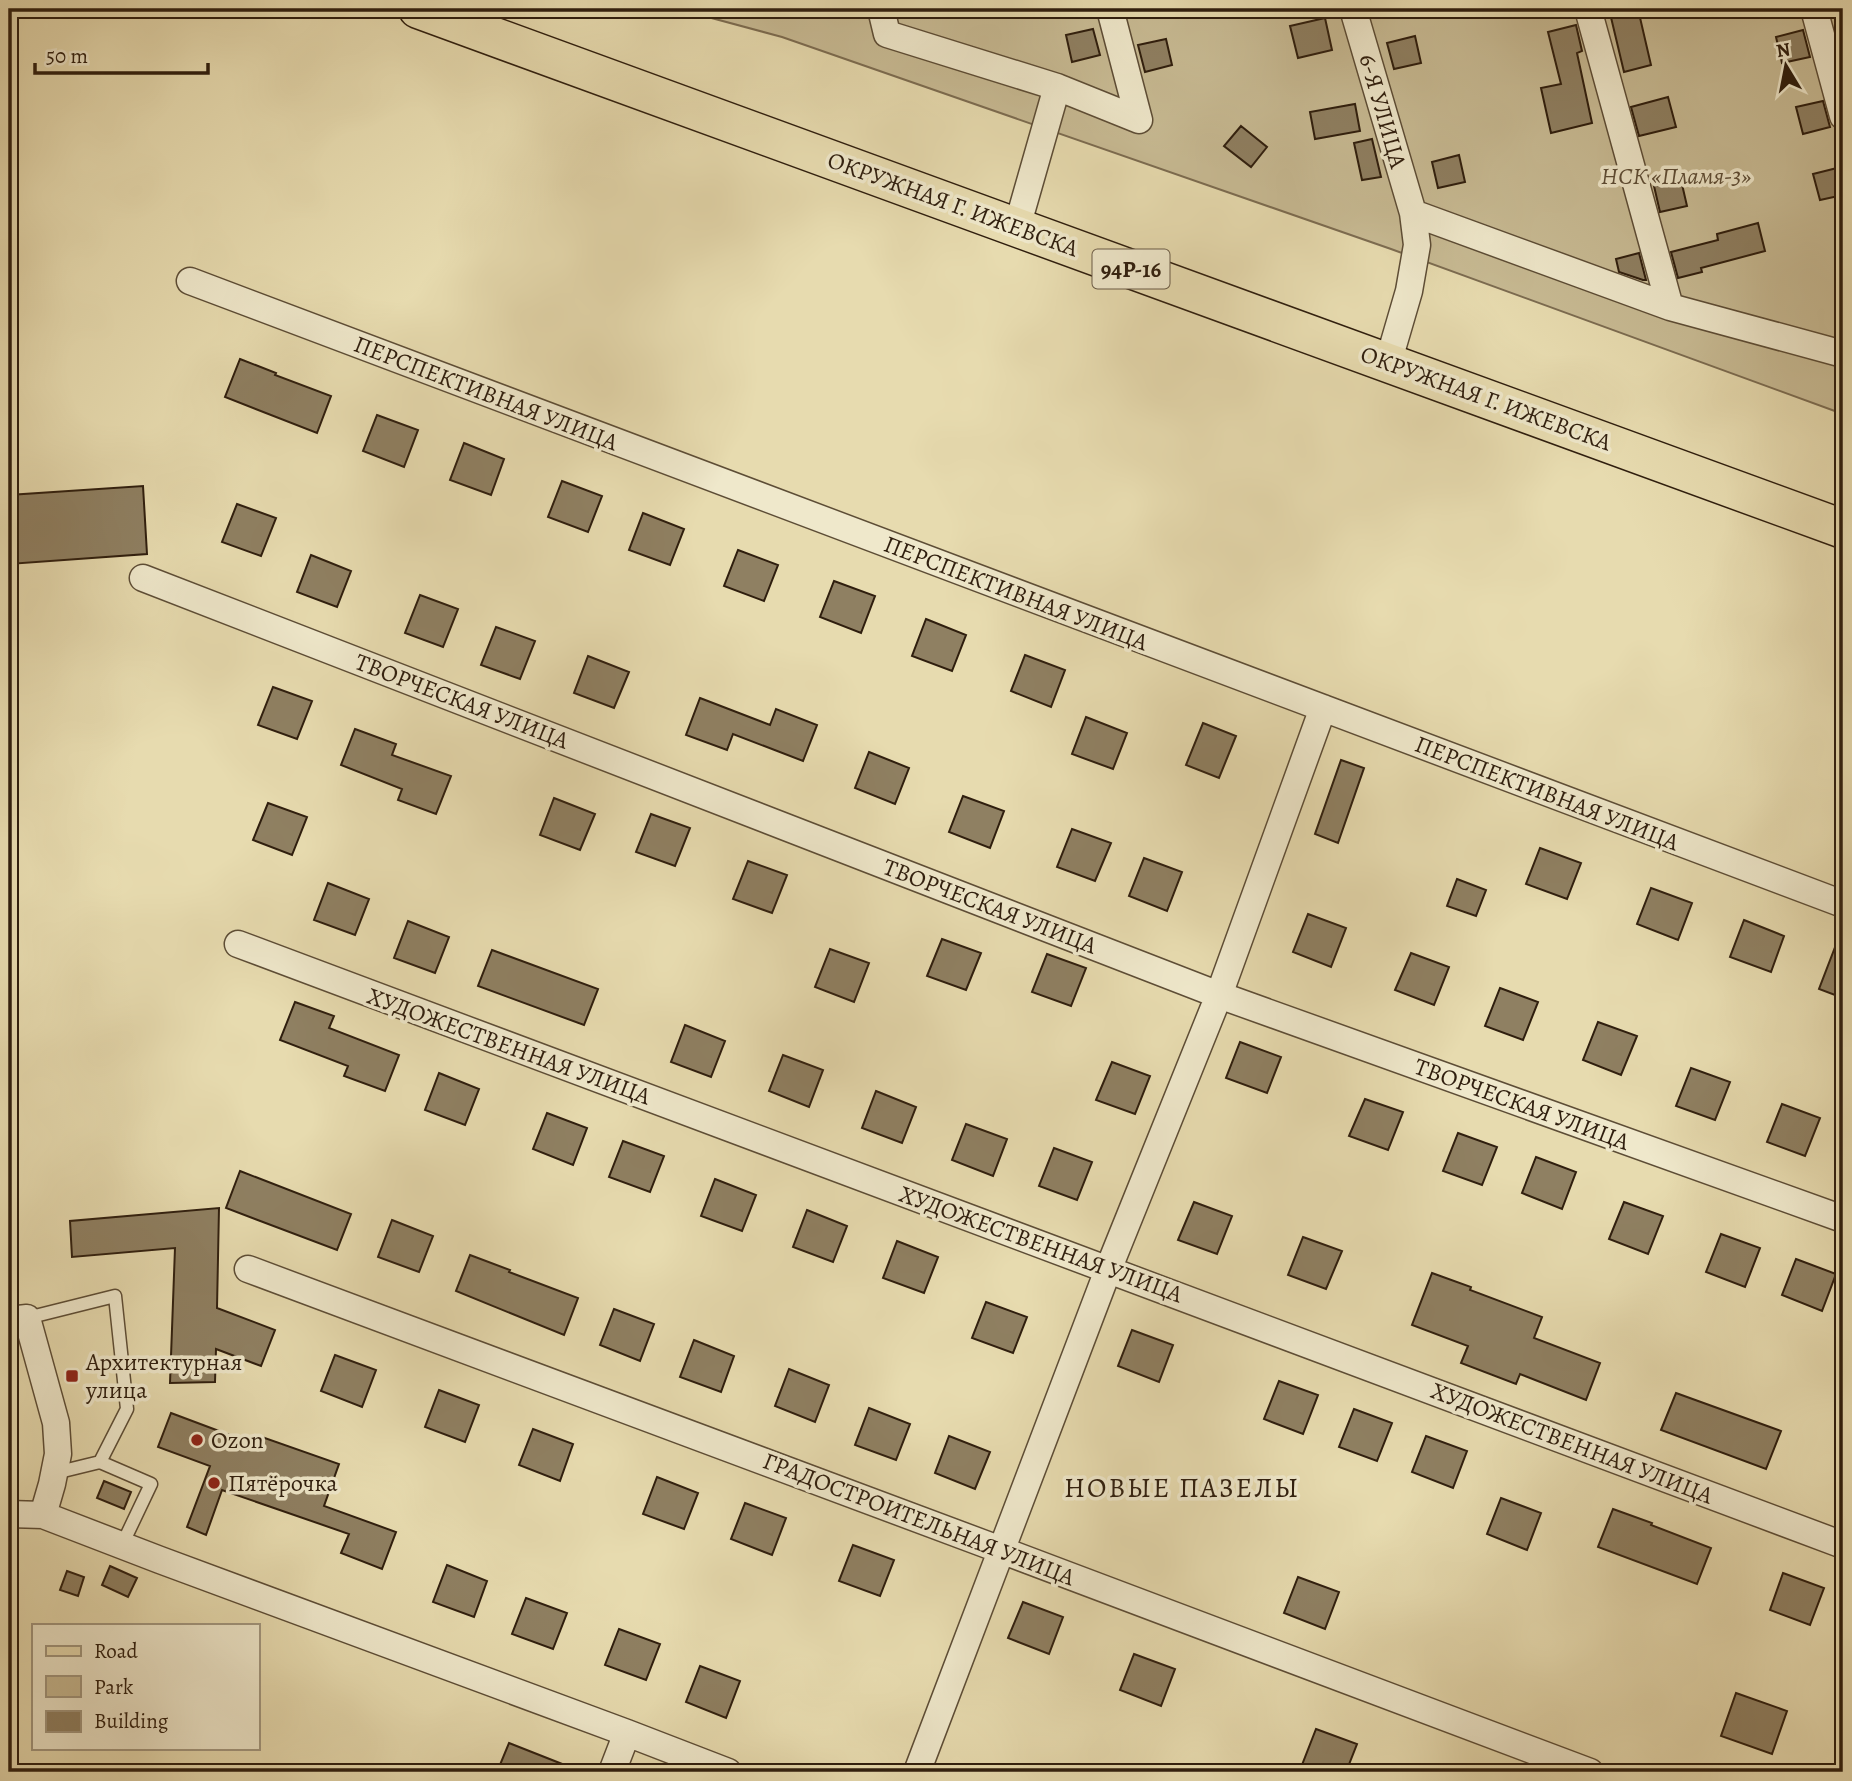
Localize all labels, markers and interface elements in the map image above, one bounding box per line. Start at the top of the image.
scale bar [35,32,208,76]
north arrow [1750,32,1820,102]
text: N [1774,36,1792,64]
text: 50 m [46,42,88,70]
street label: 6-Я УЛИЦА [1351,50,1415,173]
street label: ОКРУЖНАЯ Г. ИЖЕВСКА [823,144,1084,265]
park label: НСК «Пламя-3» [1601,160,1751,192]
road number: 94Р-16 [1092,250,1170,288]
street label: ПЕРСПЕКТИВНАЯ УЛИЦА [349,328,624,459]
street label: ОКРУЖНАЯ Г. ИЖЕВСКА [1356,338,1617,459]
street label: ПЕРСПЕКТИВНАЯ УЛИЦА [879,528,1154,659]
street label: ТВОРЧЕСКАЯ УЛИЦА [351,645,574,757]
street label: ПЕРСПЕКТИВНАЯ УЛИЦА [1410,728,1685,859]
street label: ТВОРЧЕСКАЯ УЛИЦА [879,850,1102,962]
street label: ХУДОЖЕСТВЕННАЯ УЛИЦА [363,980,656,1113]
street label: ТВОРЧЕСКАЯ УЛИЦА [1410,1050,1635,1158]
street label: ХУДОЖЕСТВЕННАЯ УЛИЦА [895,1178,1188,1311]
place label: Архитектурная улица [85,1346,242,1406]
marker: Архитектурная улица [64,1368,80,1384]
street label: ХУДОЖЕСТВЕННАЯ УЛИЦА [1426,1374,1718,1512]
place label: Ozon [211,1424,264,1456]
marker: Ozon [189,1432,205,1448]
street label: ГРАДОСТРОИТЕЛЬНАЯ УЛИЦА [758,1445,1080,1594]
place label: Пятёрочка [228,1467,338,1499]
district label: НОВЫЕ ПАЗЕЛЫ [1064,1469,1300,1507]
marker: Пятёрочка [206,1475,222,1491]
legend [32,1624,259,1750]
text: Road [94,1637,138,1665]
text: Park [94,1673,134,1701]
text: Building [94,1707,169,1735]

